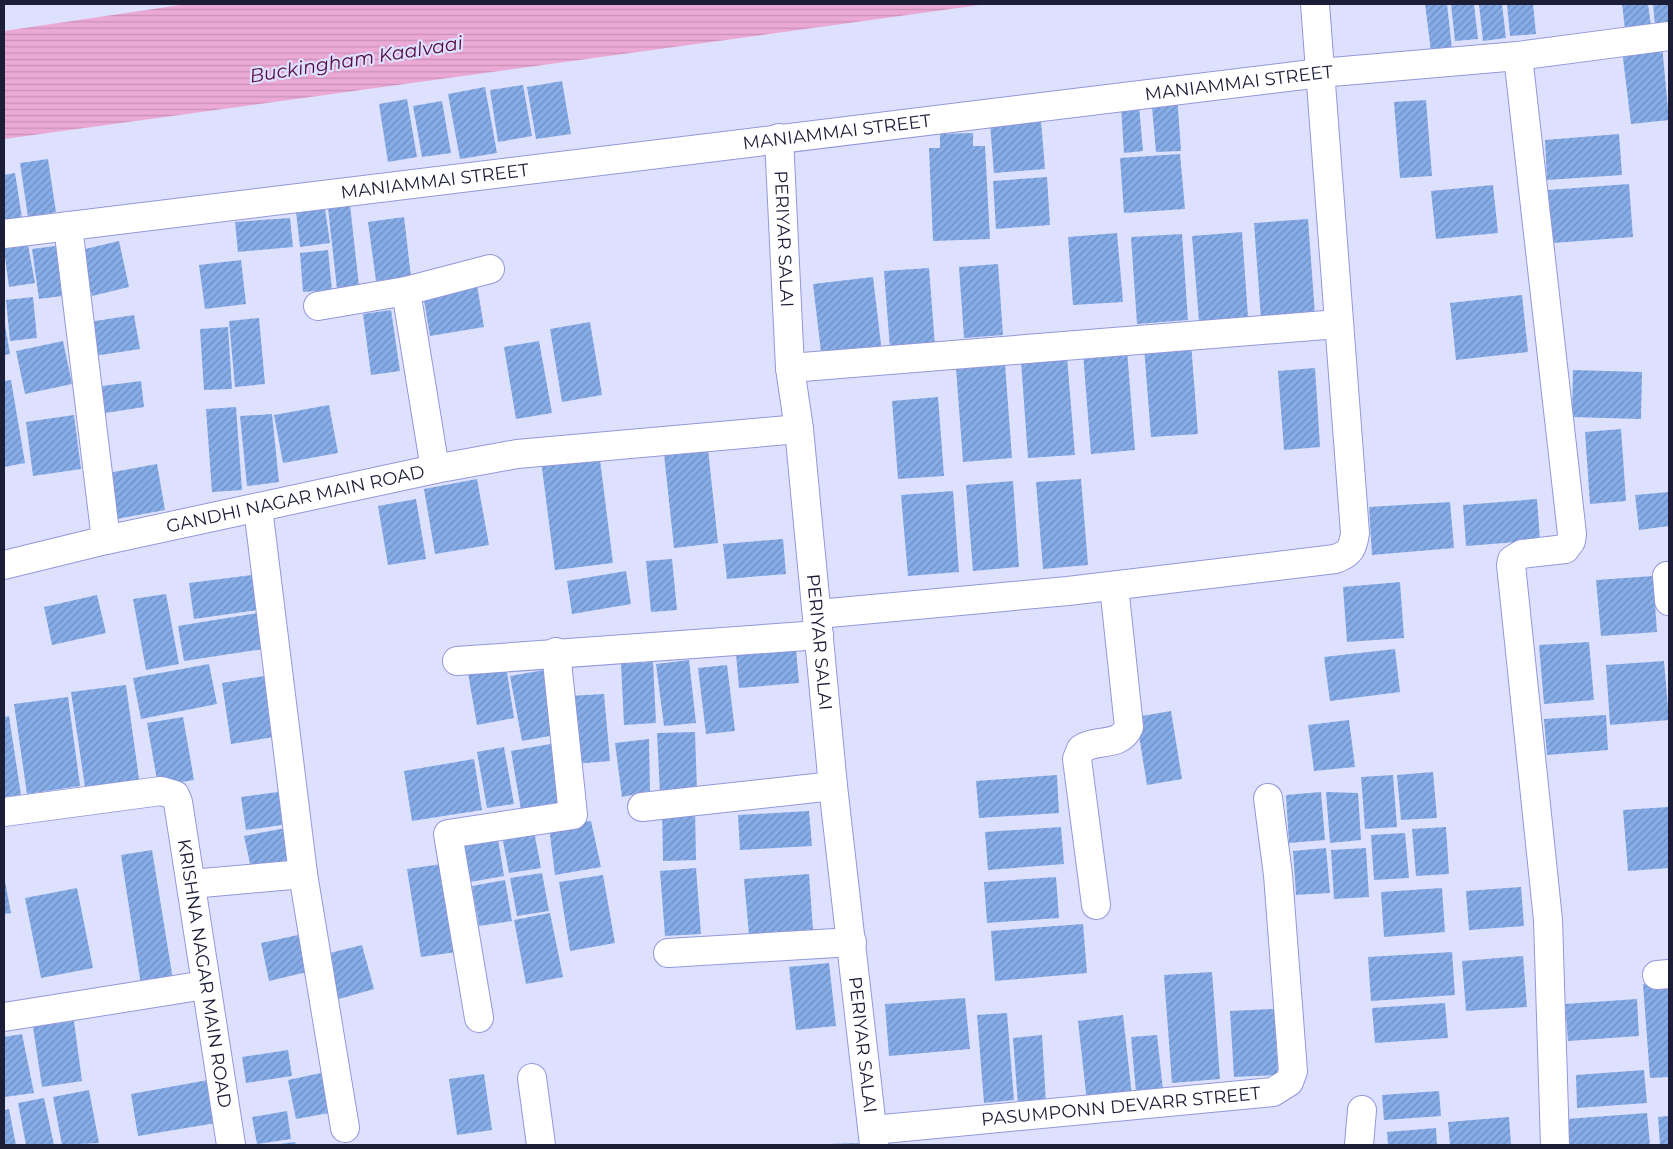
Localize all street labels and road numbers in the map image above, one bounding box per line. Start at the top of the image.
street label: MANIAMMAI STREET [1144,61,1334,105]
street label: MANIAMMAI STREET [742,110,933,155]
street label: MANIAMMAI STREET [340,159,531,204]
street label: PERIYAR SALAI [770,170,798,308]
street label: GANDHI NAGAR MAIN ROAD [164,461,427,538]
street label: PERIYAR SALAI [802,573,837,711]
street label: KRISHNA NAGAR MAIN ROAD [173,837,236,1109]
street label: PERIYAR SALAI [844,975,881,1114]
street label: PASUMPONN DEVARR STREET [980,1082,1262,1131]

